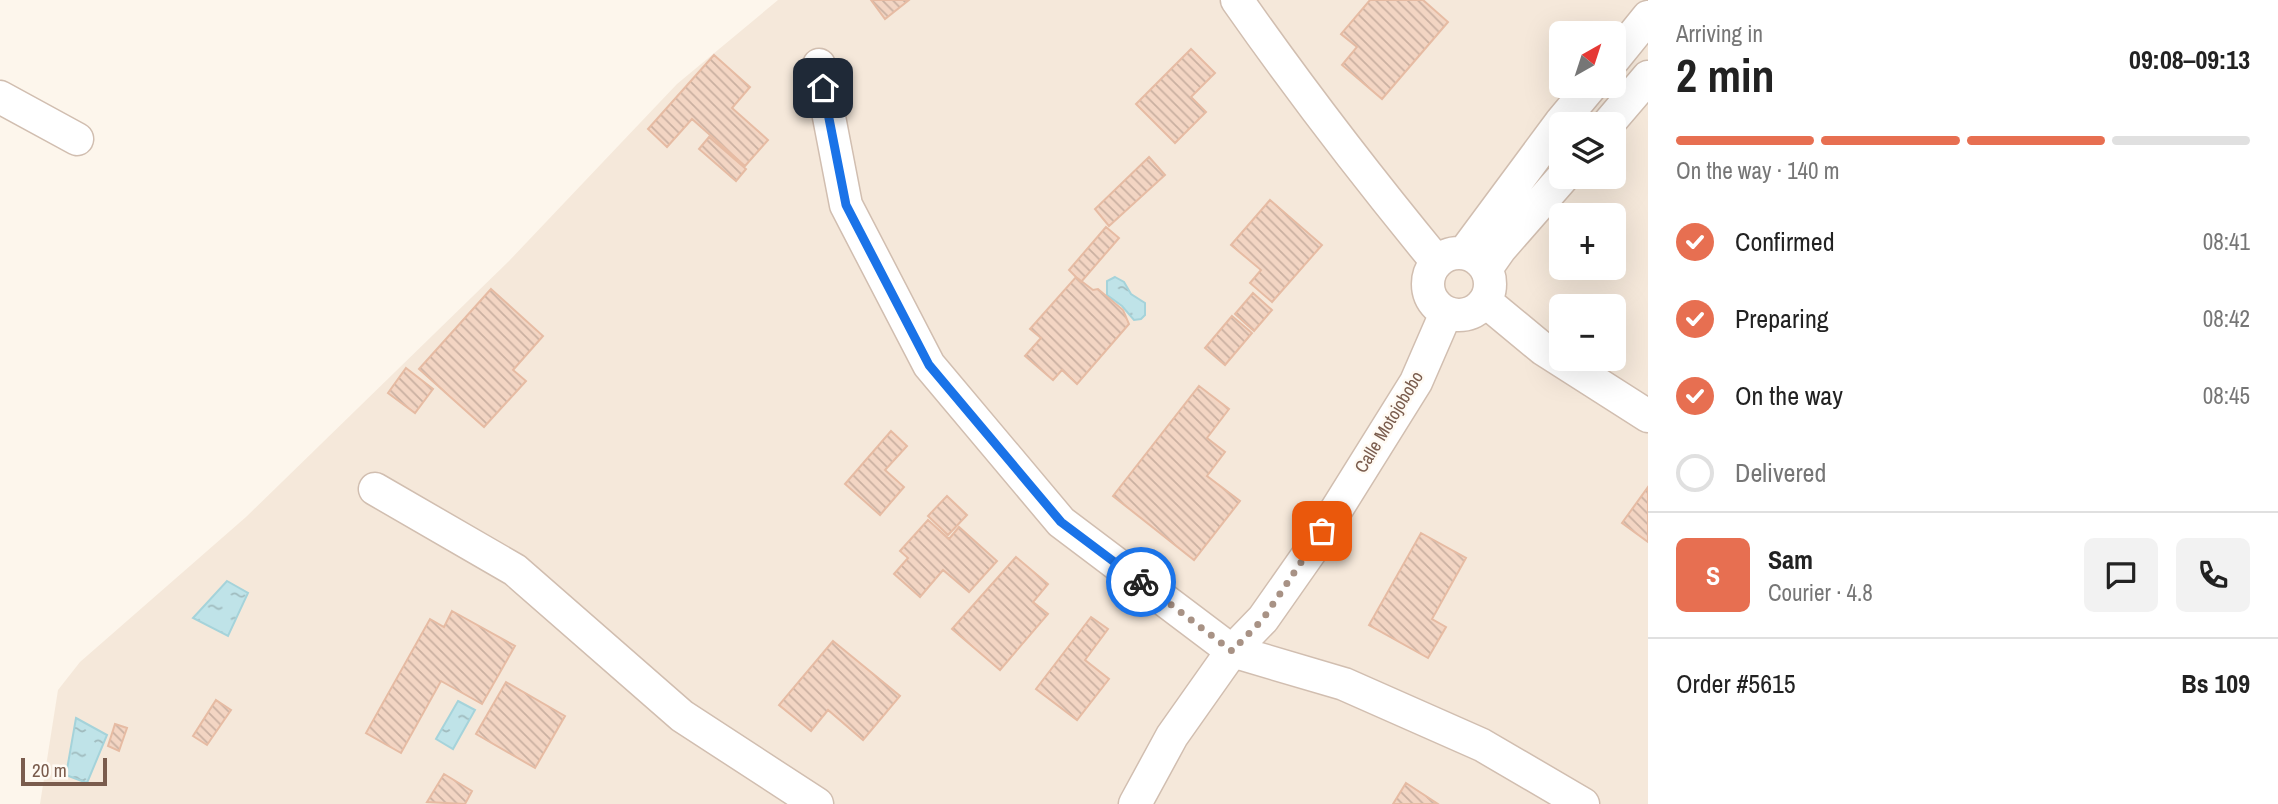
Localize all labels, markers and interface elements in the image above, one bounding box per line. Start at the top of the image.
text: Arriving in [1676,18,1763,49]
north arrow [1549,21,1626,98]
map controls [1549,21,1626,371]
text: 09:08–09:13 [2129,42,2250,77]
text: 2 min [1676,44,1775,106]
pin [793,58,853,118]
icon: home [804,69,842,107]
button: layers [1549,112,1626,189]
text: On the way · 140 m [1676,155,1840,186]
button: + [1549,203,1626,280]
icon: check [1676,223,1714,261]
text: Confirmed [1735,224,1835,259]
text: 08:41 [2203,226,2250,257]
button: − [1549,294,1626,371]
icon: check [1676,300,1714,338]
text: Preparing [1735,301,1829,336]
text: 08:42 [2203,303,2250,334]
street label: Calle Motojobobo [1348,366,1429,477]
icon: check [1676,377,1714,415]
text: On the way [1735,378,1843,413]
text: 08:45 [2203,380,2250,411]
text: Delivered [1735,455,1826,490]
pin [1292,501,1352,561]
icon: bag [1303,512,1341,550]
button: chat [2084,538,2158,612]
button: phone [2176,538,2250,612]
text: Sam [1768,542,1813,577]
courier [1106,547,1176,617]
text: S [1706,558,1720,593]
icon: bike [1122,563,1160,601]
text: Courier · 4.8 [1768,577,1873,608]
text: Order #5615 [1676,666,1796,701]
text: Bs 109 [2181,666,2250,701]
scale bar [21,755,107,787]
text: 20 m [32,757,67,783]

